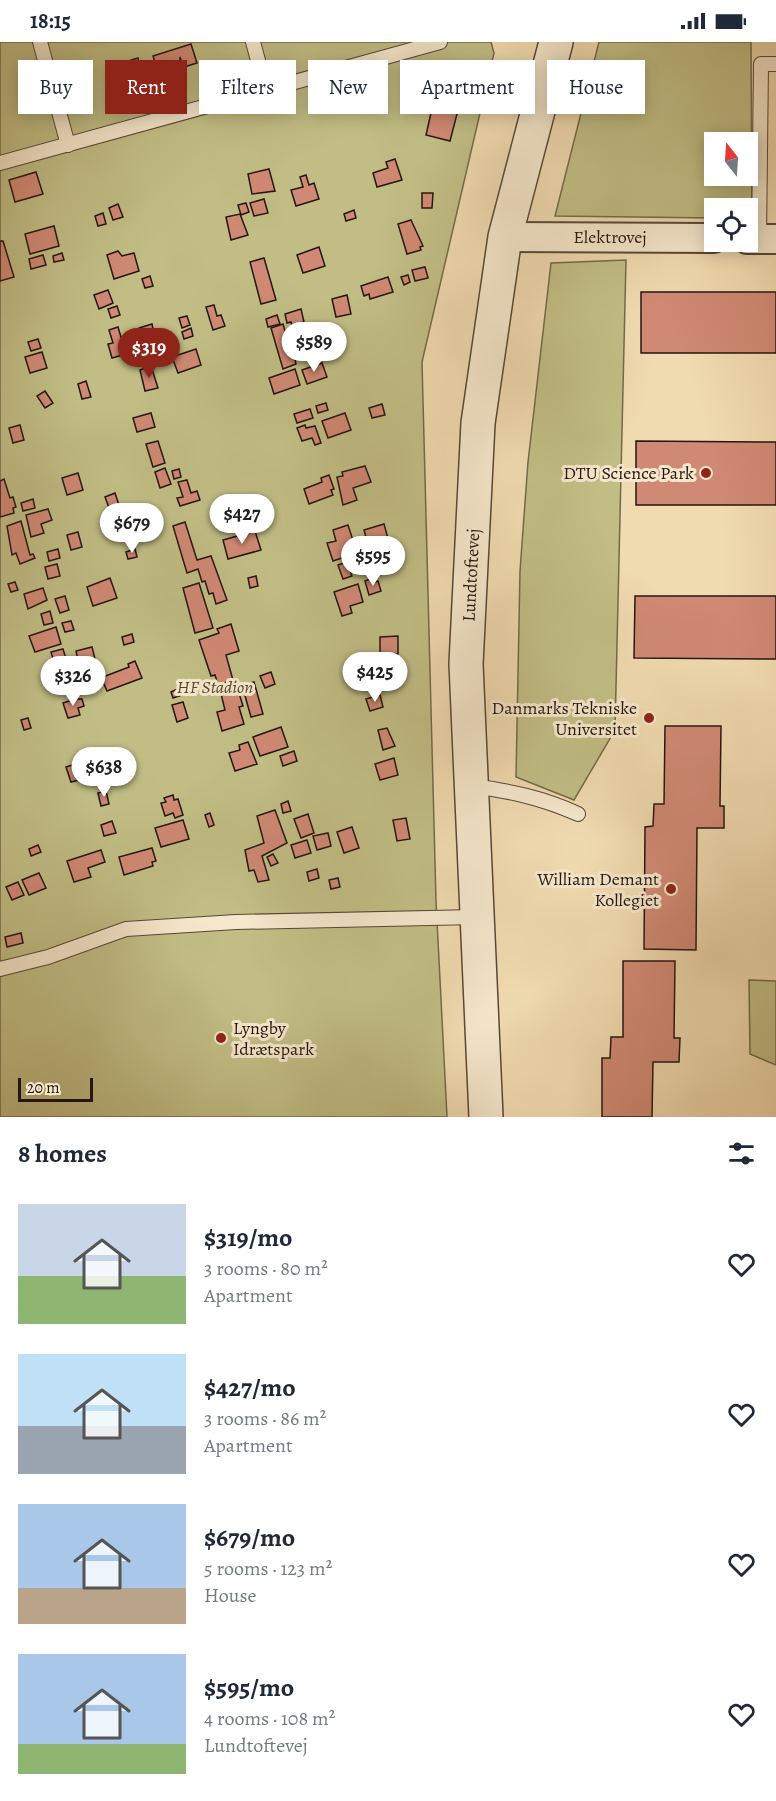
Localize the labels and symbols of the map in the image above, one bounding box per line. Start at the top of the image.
north arrow [704,132,758,186]
street label: Elektrovej [573,225,647,249]
pin: $589 [278,322,350,373]
pin: $319 [113,328,185,379]
place label: DTU Science Park [563,461,694,485]
marker: DTU Science Park [699,466,713,480]
pin: $427 [206,494,278,545]
pin: $679 [96,503,168,554]
street label: Lundtoftevej [457,528,485,622]
pin: $595 [337,536,409,587]
pin: $425 [339,652,411,703]
pin: $326 [37,656,109,707]
park label: HF Stadion [177,675,253,699]
place label: Danmarks Tekniske Universitet [492,696,637,741]
marker: Danmarks Tekniske Universitet [642,711,656,725]
pin: $638 [68,747,140,798]
place label: William Demant Kollegiet [536,867,659,912]
marker: William Demant Kollegiet [664,882,678,896]
place label: Lyngby Idrætspark [233,1016,314,1061]
marker: Lyngby Idrætspark [214,1031,228,1045]
scale bar [18,1075,93,1102]

